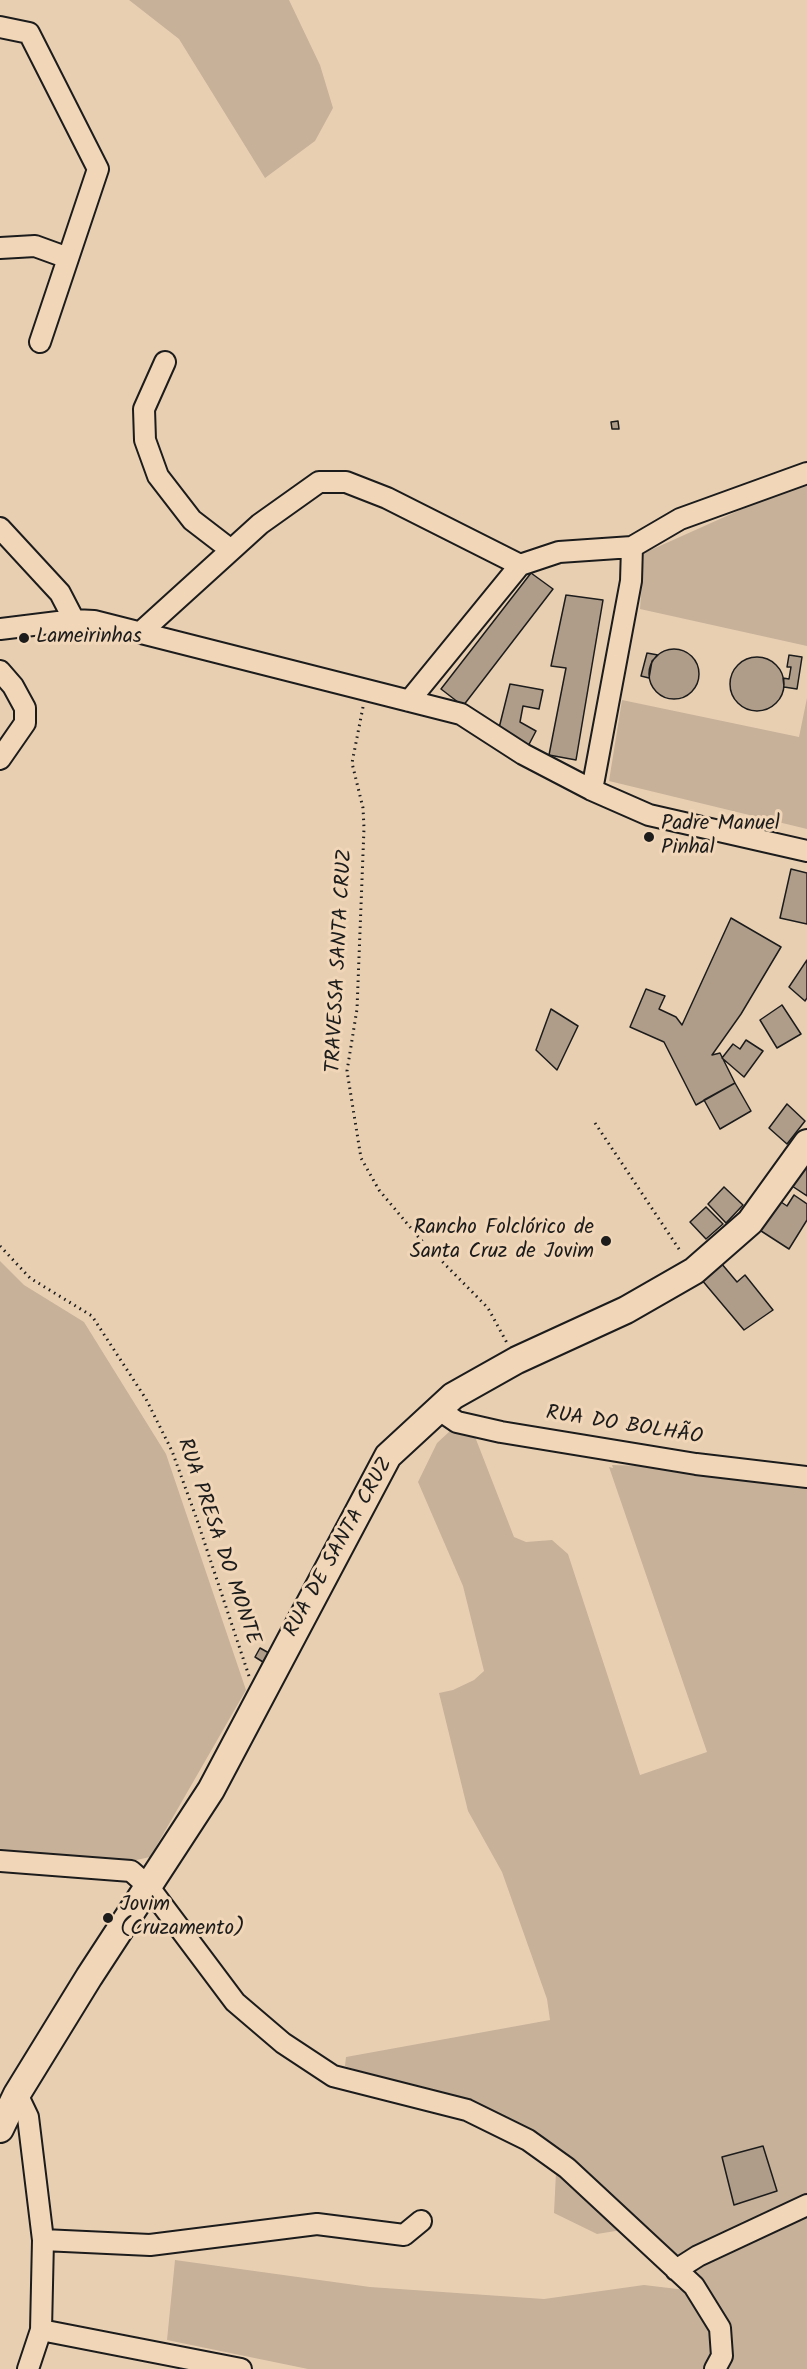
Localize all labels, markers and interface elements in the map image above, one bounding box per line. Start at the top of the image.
place label: Lameirinhas [36,625,142,651]
marker: Lameirinhas [17,631,31,645]
place label: Padre Manuel Pinhal [661,812,780,862]
marker: Padre Manuel Pinhal [642,830,656,844]
street label: TRAVESSA SANTA CRUZ [323,848,359,1074]
place label: Rancho Folclórico de Santa Cruz de Jovim [410,1216,594,1266]
marker: Rancho Folclórico de Santa Cruz de Jovim [599,1234,613,1248]
street label: RUA DO BOLHÃO [544,1402,704,1452]
street label: RUA PRESA DO MONTE [170,1436,264,1648]
street label: RUA DE SANTA CRUZ [280,1454,400,1642]
place label: Jovim (Cruzamento) [120,1893,244,1943]
marker: Jovim (Cruzamento) [101,1911,115,1925]

